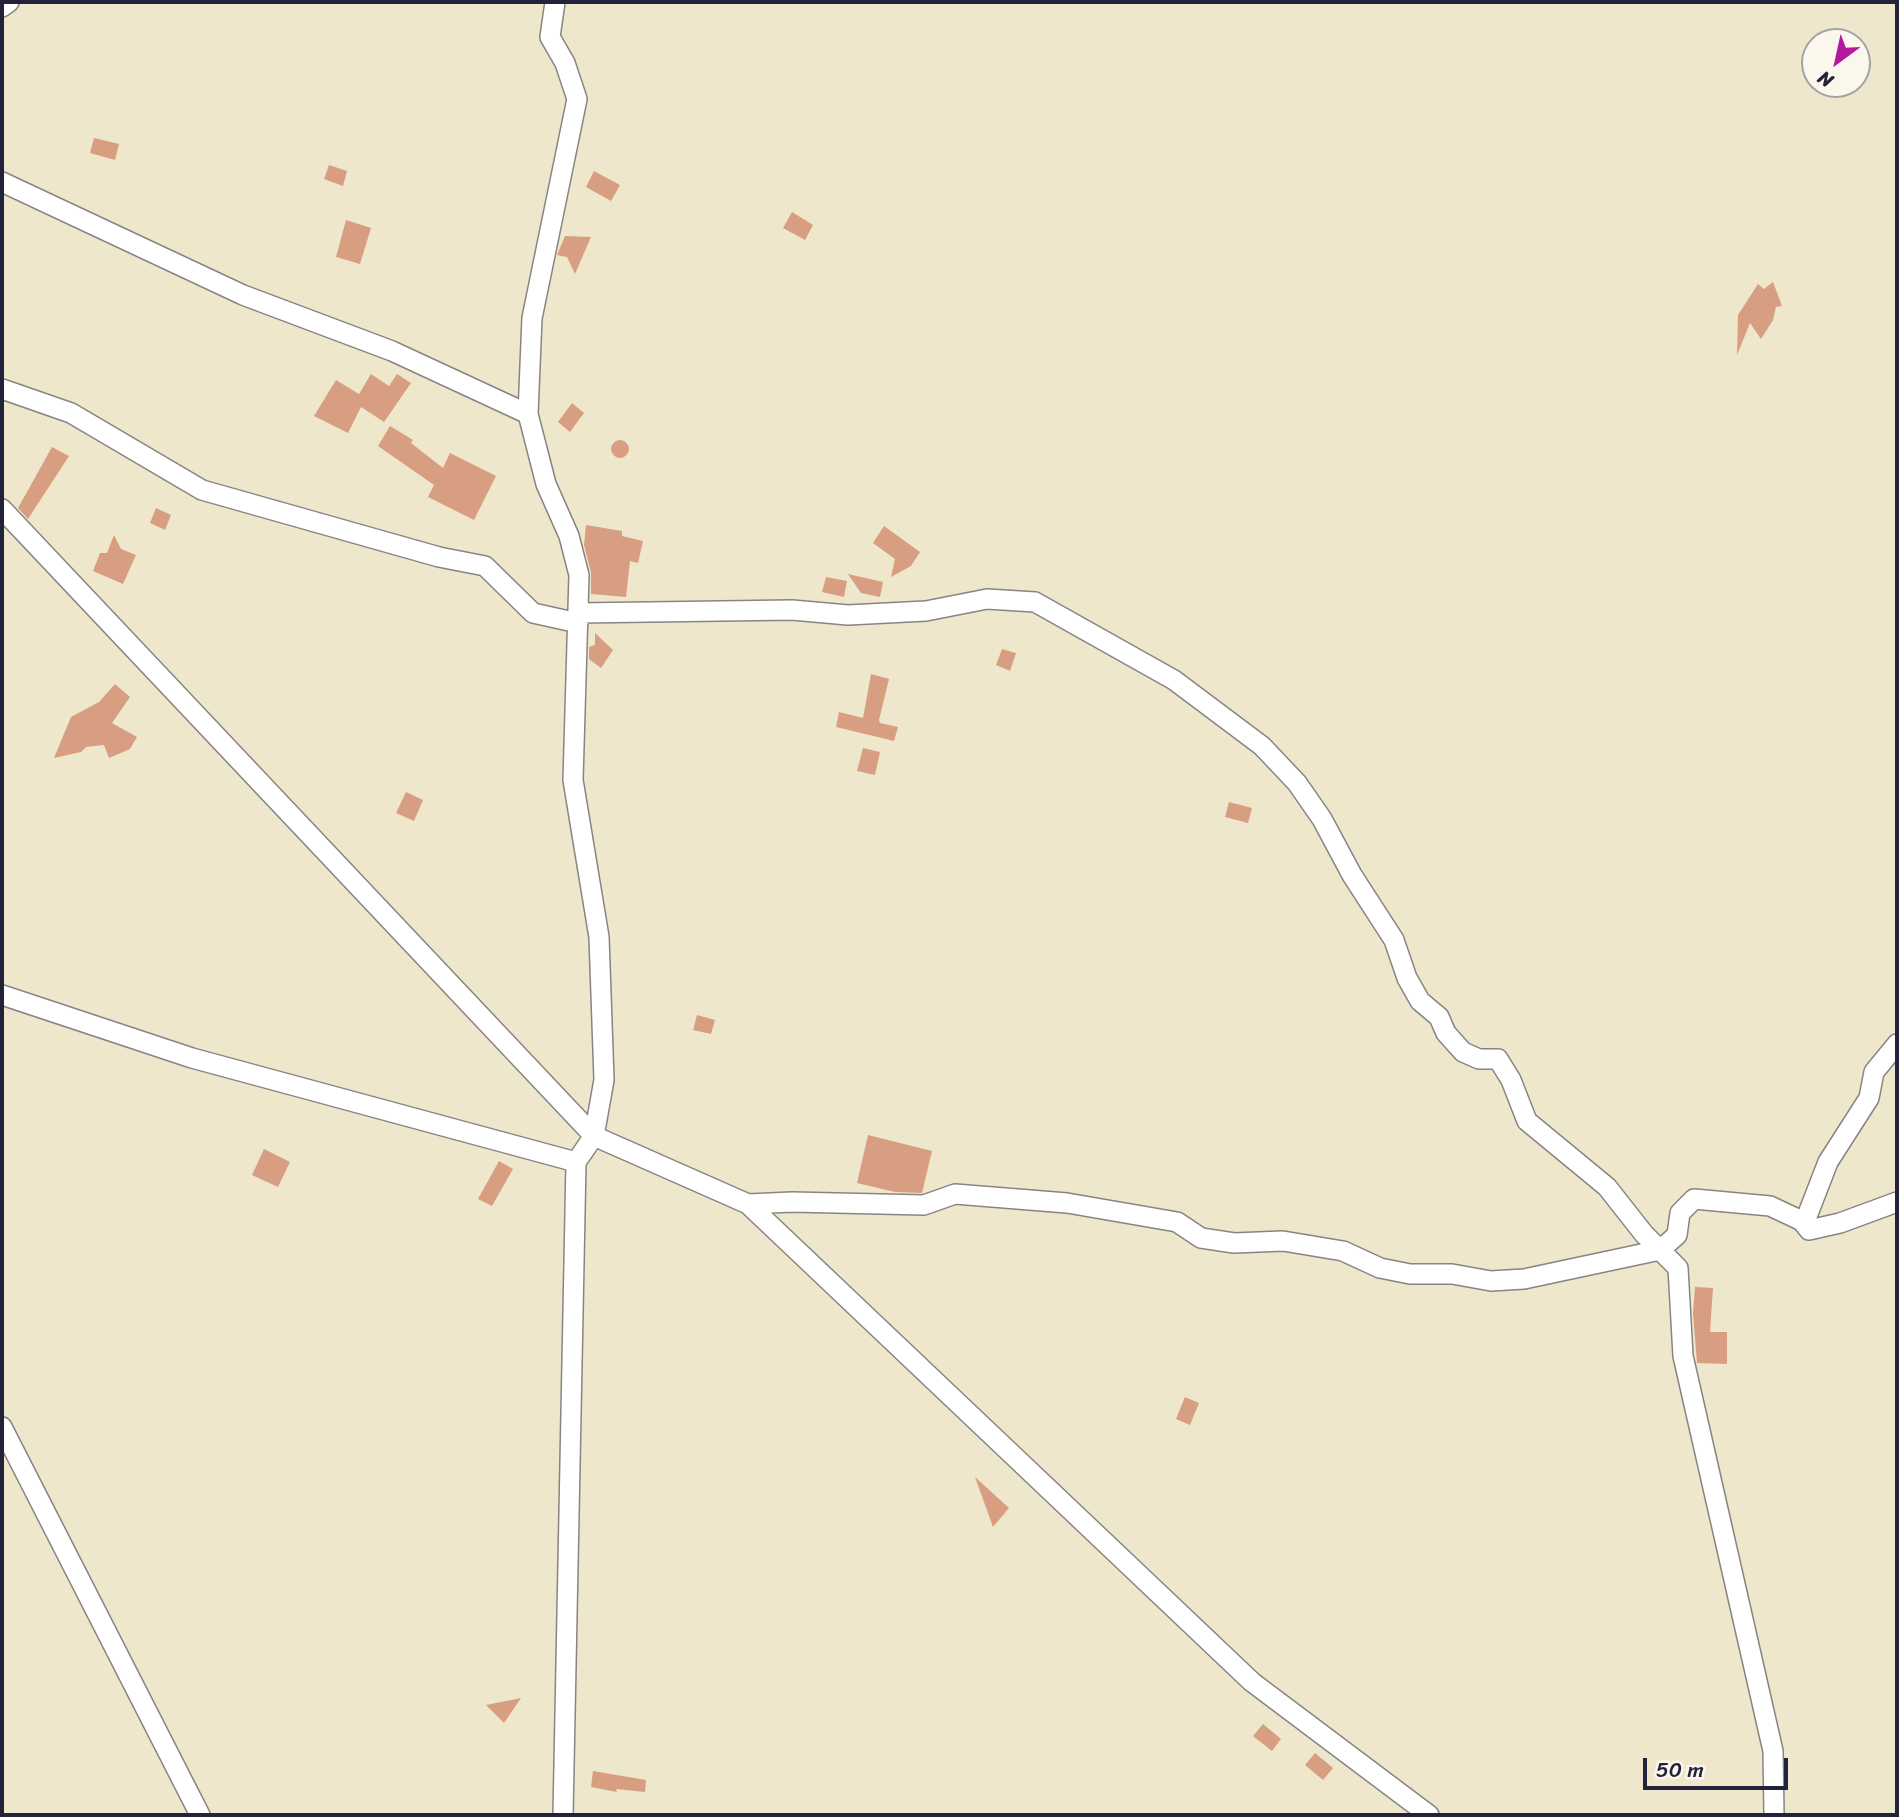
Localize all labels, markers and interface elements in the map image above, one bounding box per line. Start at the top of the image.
north arrow [1801,28,1871,98]
text: N [1811,62,1840,97]
scale bar [1647,1744,1792,1788]
text: 50 m [1656,1751,1704,1789]

